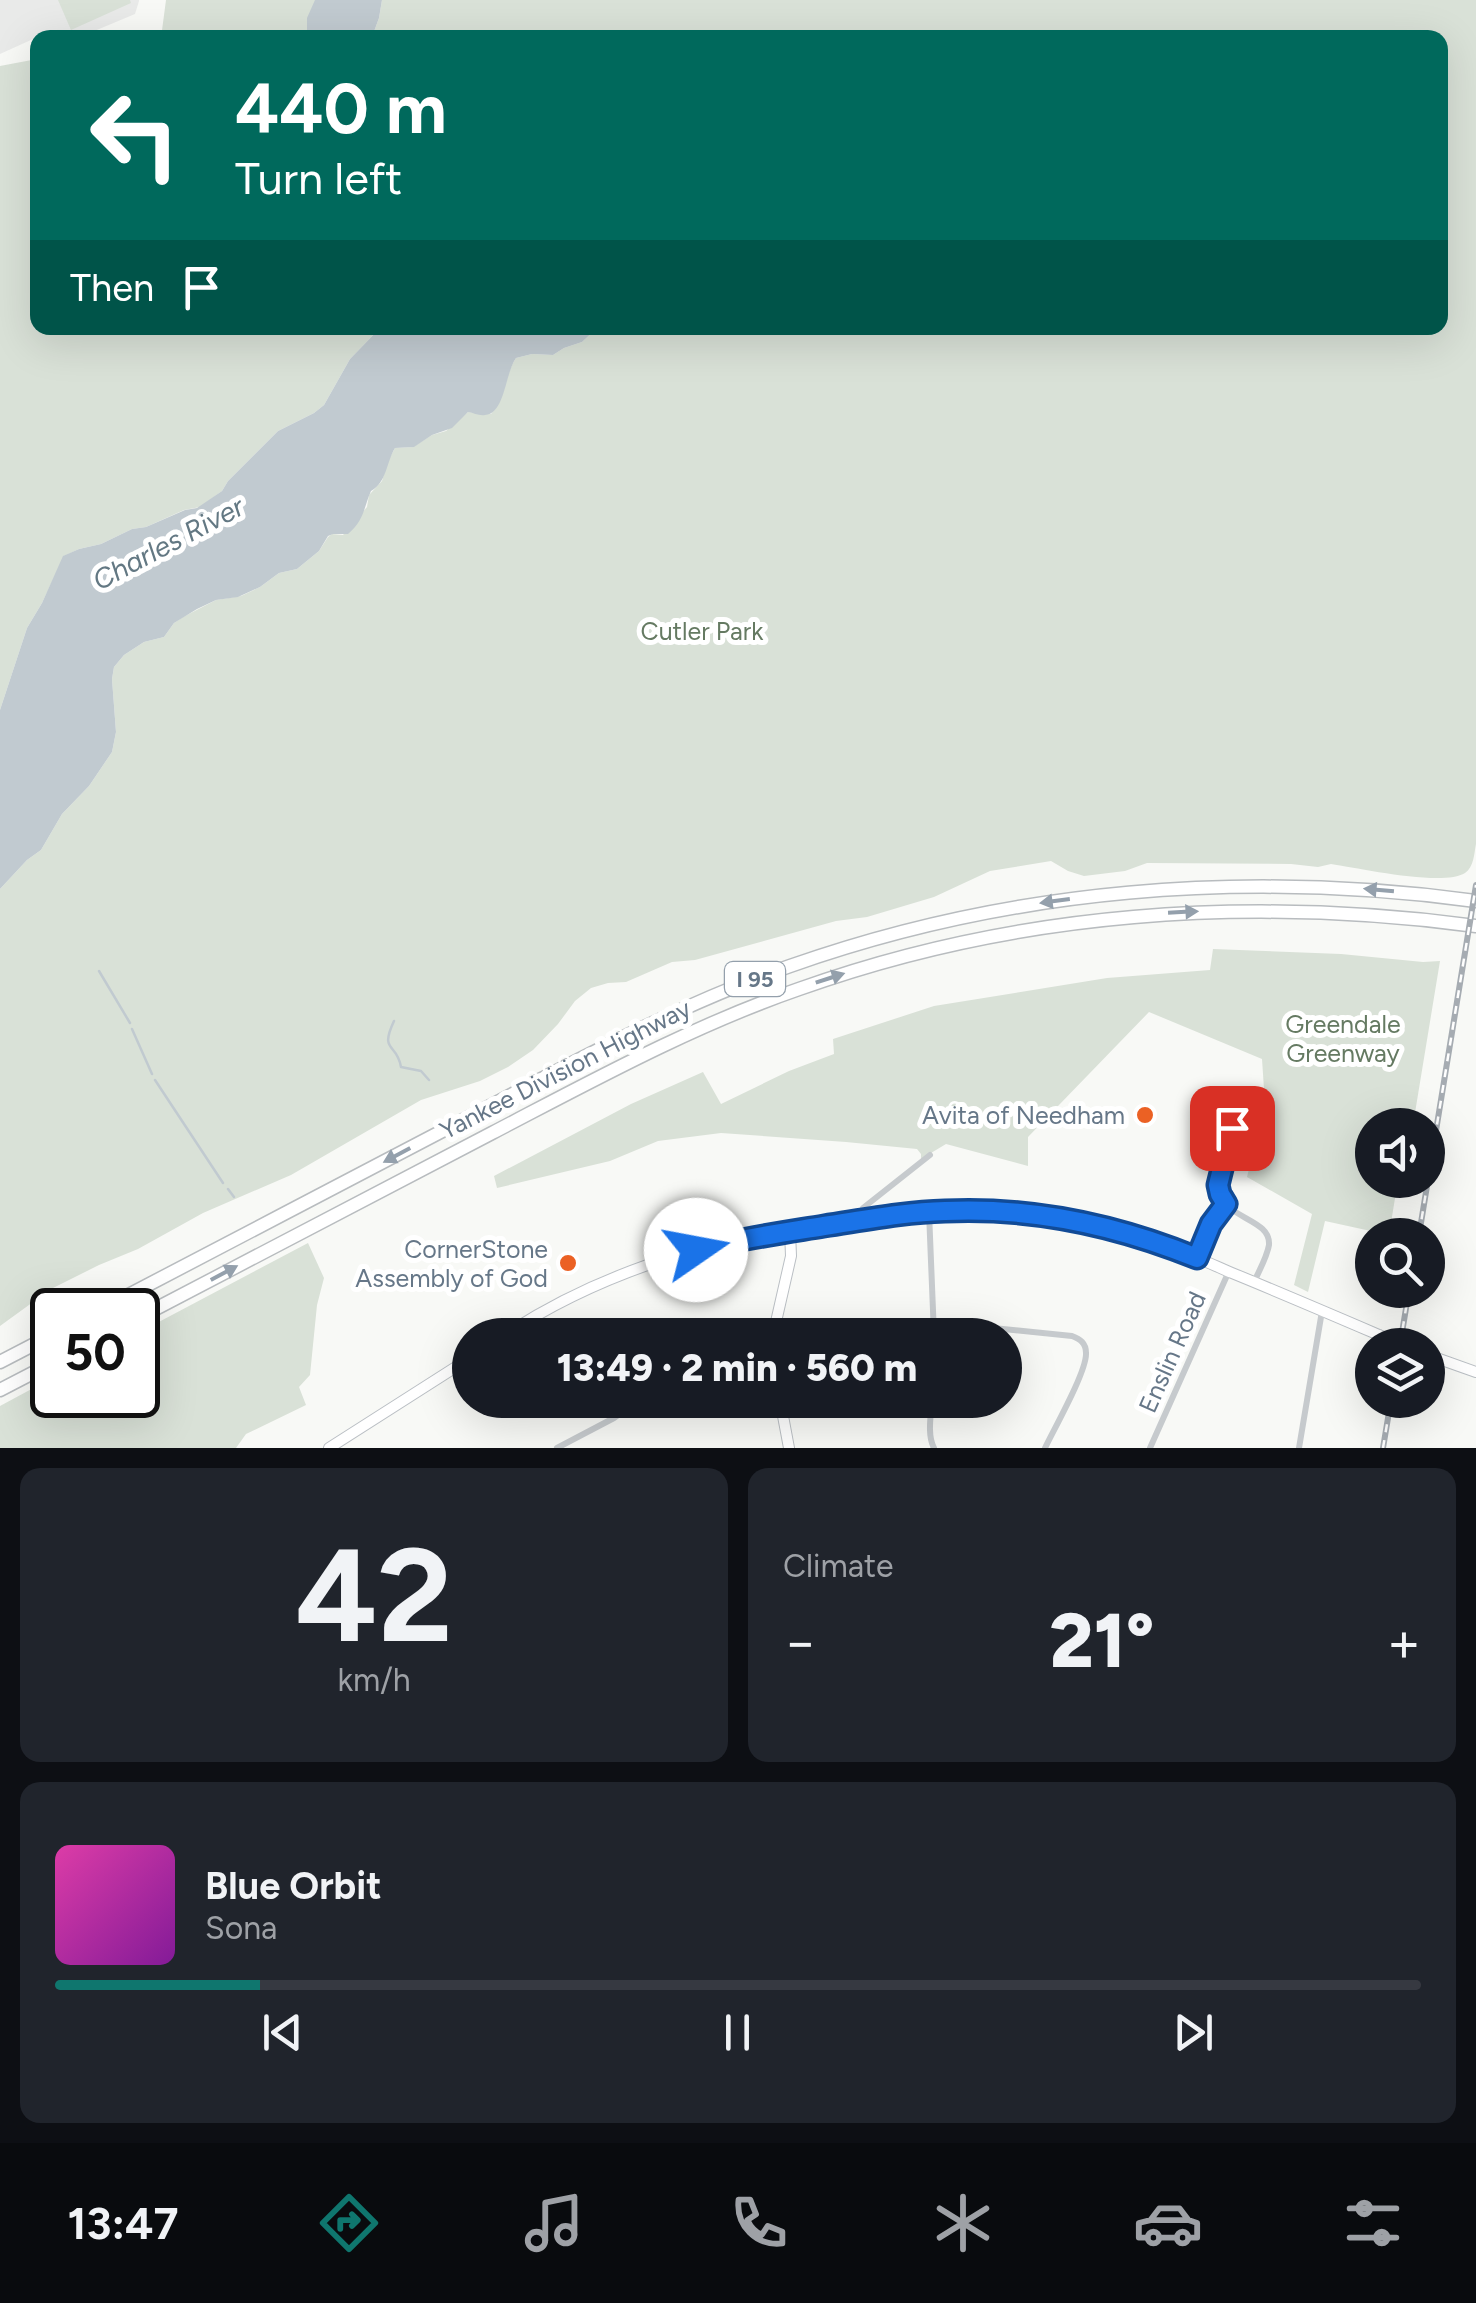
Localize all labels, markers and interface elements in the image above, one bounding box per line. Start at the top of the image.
text: 440 m [235,66,447,151]
icon: left [70,70,200,200]
text: Turn left [235,151,402,205]
icon: arrive [174,260,229,315]
text: Then [70,265,154,311]
water label: Charles River [86,488,251,597]
park label: Cutler Park [641,616,764,646]
one-way arrow [1363,882,1395,898]
one-way arrow [1039,893,1070,909]
one-way arrow [1168,904,1199,920]
road number: I 95 [725,962,785,996]
one-way arrow [815,970,845,985]
street label: Yankee Division Highway [435,993,695,1145]
park label: Greendale Greenway [1285,1009,1401,1068]
pin [1190,1086,1275,1171]
place label: Avita of Needham [922,1100,1125,1130]
icon: arrive [1205,1101,1260,1156]
marker: Avita of Needham [1134,1104,1156,1126]
map controls [1355,1108,1445,1418]
button: sound [1355,1108,1445,1198]
one-way arrow [382,1146,411,1163]
position arrow [644,1198,748,1302]
button: search [1355,1218,1445,1308]
place label: CornerStone Assembly of God [355,1234,548,1293]
marker: CornerStone Assembly of God [557,1252,579,1274]
one-way arrow [209,1265,238,1282]
street label: Enslin Road [1132,1287,1212,1417]
speed limit sign: 50 [30,1288,160,1418]
button: layers [1355,1328,1445,1418]
text: 13:49 · 2 min · 560 m [557,1345,917,1391]
text: 42 [295,1518,453,1674]
text: Climate [783,1547,894,1585]
text: 21° [1050,1596,1154,1686]
text: − [783,1609,817,1675]
text: + [1387,1609,1421,1675]
text: km/h [337,1661,411,1699]
text: Blue Orbit [205,1863,381,1909]
text: Sona [205,1909,277,1947]
icon: previous [255,2005,310,2060]
icon: pause [710,2005,765,2060]
icon: next [1166,2005,1221,2060]
icon: directions [314,2188,384,2258]
icon: music [519,2188,589,2258]
icon: phone [724,2188,794,2258]
icon: climate [928,2188,998,2258]
icon: car [1133,2188,1203,2258]
icon: filters [1338,2188,1408,2258]
text: 13:47 [67,2196,179,2250]

